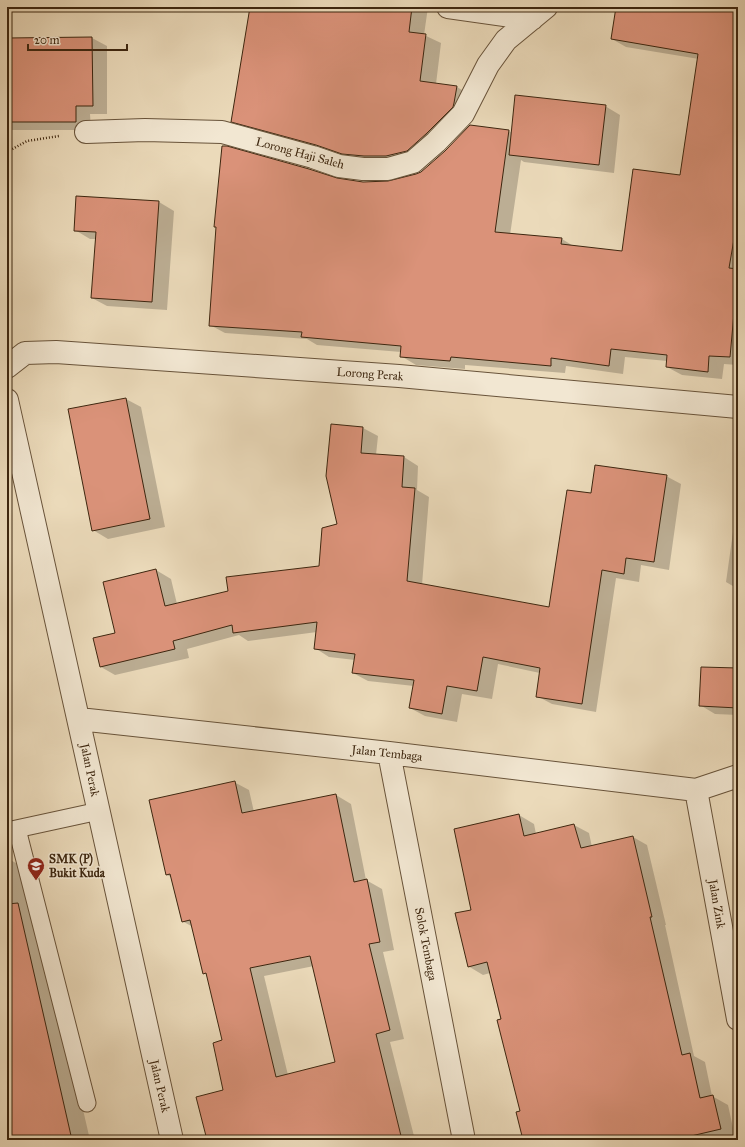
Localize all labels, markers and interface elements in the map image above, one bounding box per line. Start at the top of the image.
scale bar [28,26,127,52]
text: 20 m [34,33,60,47]
street label: Lorong Haji Saleh [254,134,346,173]
street label: Lorong Perak [336,365,404,384]
street label: Jalan Perak [76,740,103,798]
street label: Jalan Tembaga [349,742,424,765]
place label: SMK (P) Bukit Kuda [49,852,106,880]
school or university icon: SMK (P) Bukit Kuda [26,856,46,881]
street label: Jalan Zink [704,876,728,930]
street label: Solok Tembaga [411,906,440,983]
street label: Jalan Perak [146,1056,173,1114]

